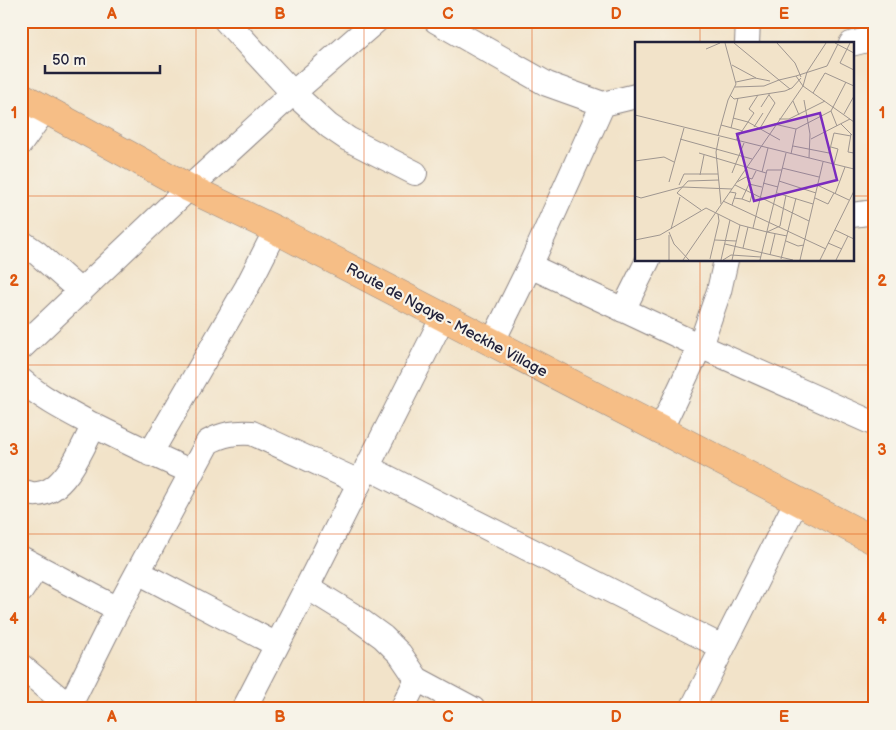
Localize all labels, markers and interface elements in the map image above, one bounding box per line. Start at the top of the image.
text: A [106,5,117,24]
text: B [274,5,286,24]
text: C [442,5,454,24]
text: D [610,5,622,24]
text: E [779,5,789,24]
scale bar [45,42,160,74]
inset map [635,42,854,261]
text: 50 m [52,51,86,70]
text: 1 [11,104,17,123]
text: 1 [879,104,885,123]
street label: Route de Ngaye - Meckhe Village [343,259,551,382]
text: 2 [9,272,19,291]
text: 2 [877,272,887,291]
text: 3 [9,441,19,460]
text: 3 [877,441,887,460]
text: 4 [9,610,19,629]
text: 4 [877,610,887,629]
text: A [106,708,117,727]
text: B [274,708,286,727]
text: C [442,708,454,727]
text: D [610,708,622,727]
text: E [779,708,789,727]

